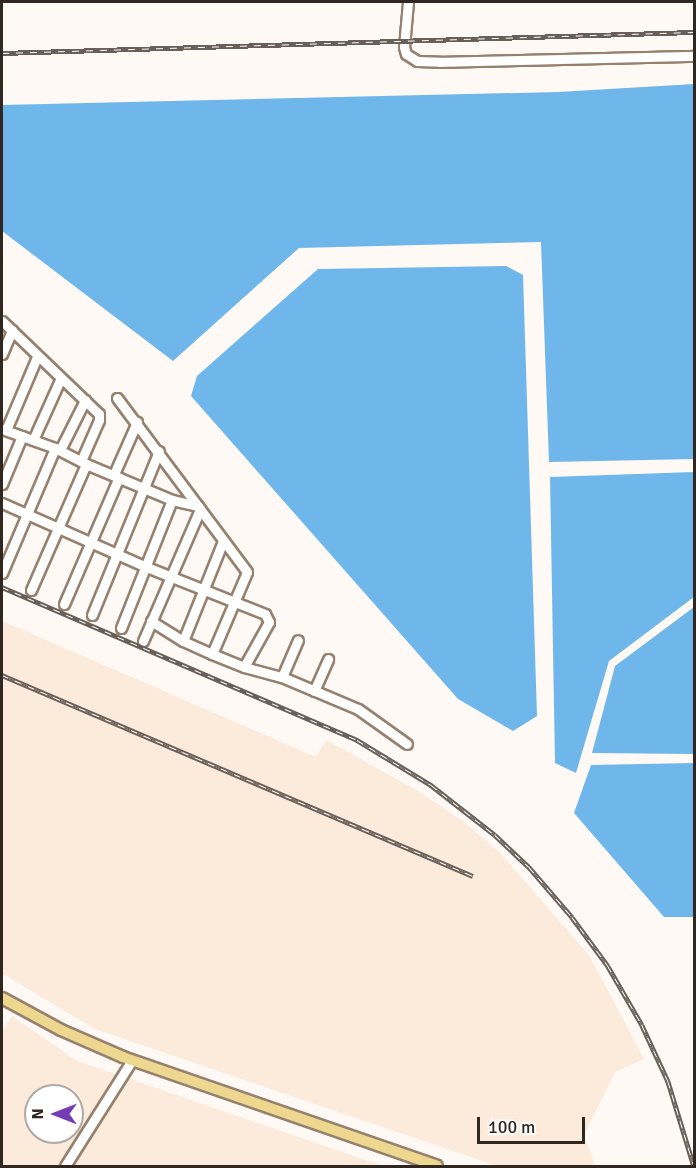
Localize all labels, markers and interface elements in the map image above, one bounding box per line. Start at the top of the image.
north arrow [24,1084,84,1144]
scale bar [480,1105,588,1143]
text: N [28,1108,48,1120]
text: 100 m [488,1116,535,1138]

